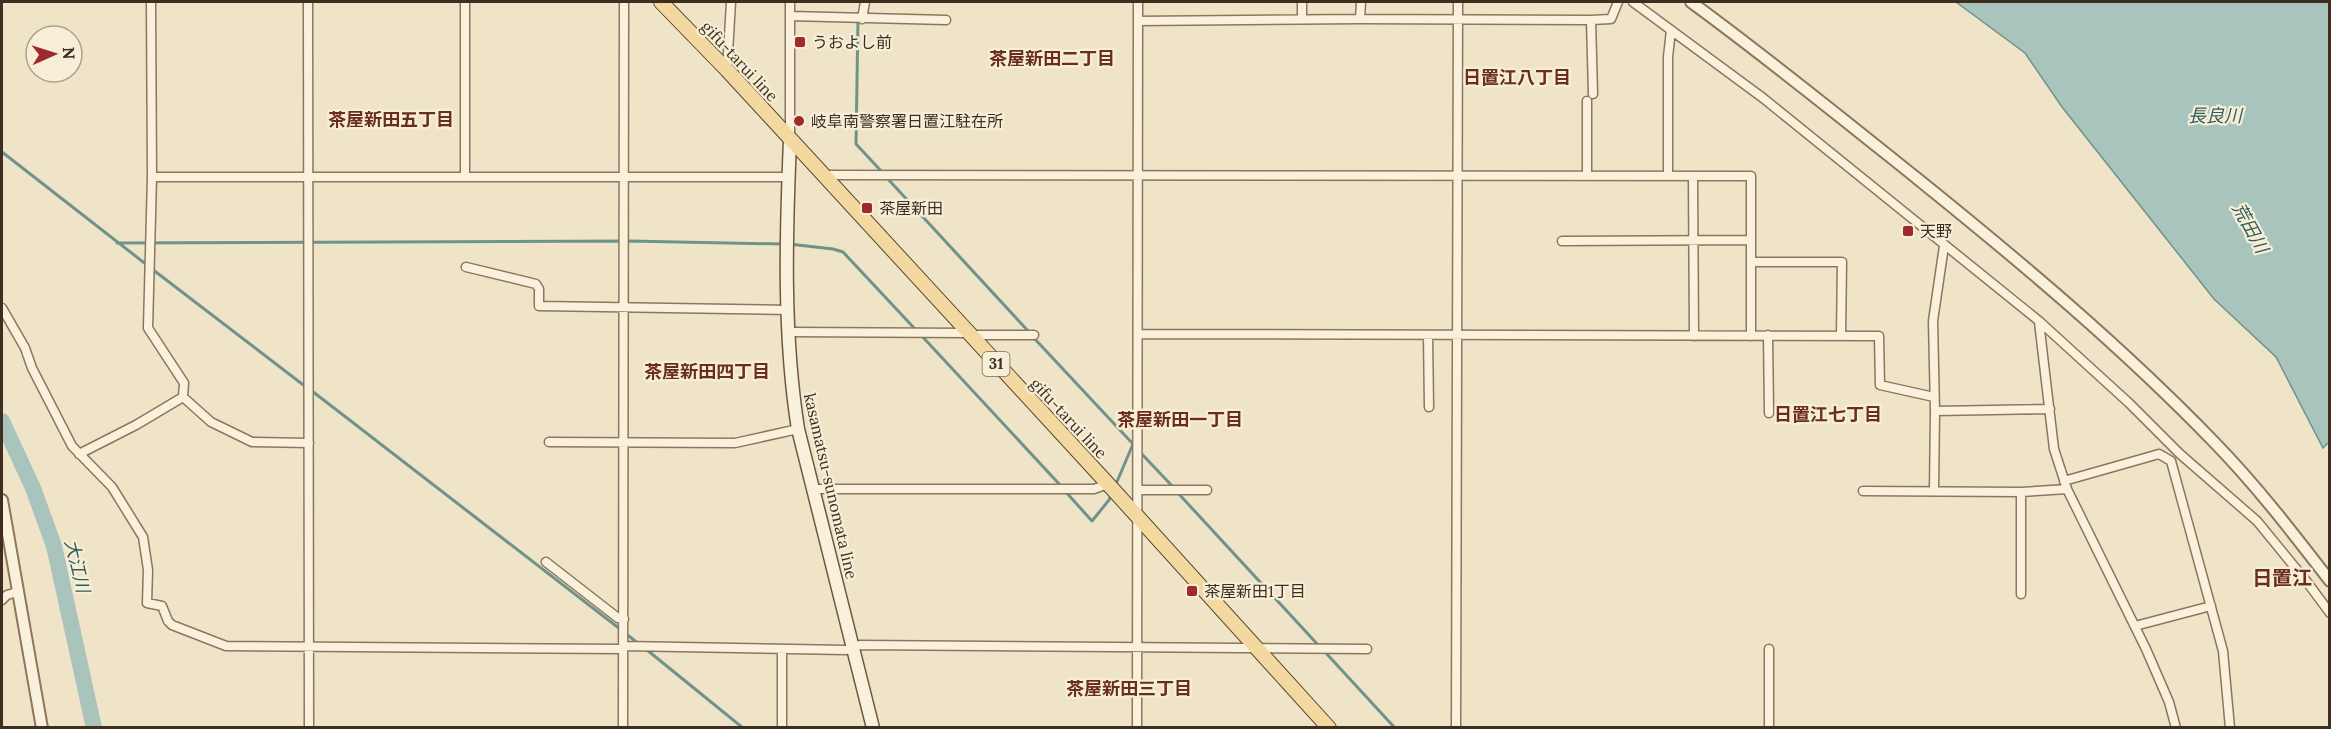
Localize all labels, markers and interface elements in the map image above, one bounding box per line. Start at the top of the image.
street label: gifu-tarui line [697,16,783,106]
north arrow [24,24,84,84]
place label: うおよし前 [812,32,892,52]
marker: うおよし前 [793,35,807,49]
text: N [59,47,79,60]
district label: 茶屋新田二丁目 [989,47,1115,70]
district label: 日置江八丁目 [1463,66,1571,89]
water label: 長良川 [2188,104,2244,127]
district label: 茶屋新田五丁目 [328,108,454,131]
place label: 岐阜南警察署日置江駐在所 [811,111,1003,131]
marker: 岐阜南警察署日置江駐在所 [792,114,806,128]
place label: 茶屋新田 [879,198,943,218]
water label: 荒田川 [2227,199,2275,259]
marker: 茶屋新田 [860,201,874,215]
place label: 天野 [1920,221,1952,241]
marker: 天野 [1901,224,1915,238]
road number: 31 [982,352,1010,376]
district label: 茶屋新田四丁目 [644,360,770,383]
street label: gifu-tarui line [1026,373,1112,463]
street label: kasamatsu-sunomata line [800,391,862,581]
district label: 日置江七丁目 [1774,403,1882,426]
district label: 茶屋新田一丁目 [1117,408,1243,431]
water label: 大江川 [60,537,96,597]
district label: 日置江 [2252,565,2312,590]
place label: 茶屋新田1丁目 [1204,581,1306,601]
marker: 茶屋新田1丁目 [1185,584,1199,598]
district label: 茶屋新田三丁目 [1066,677,1192,700]

